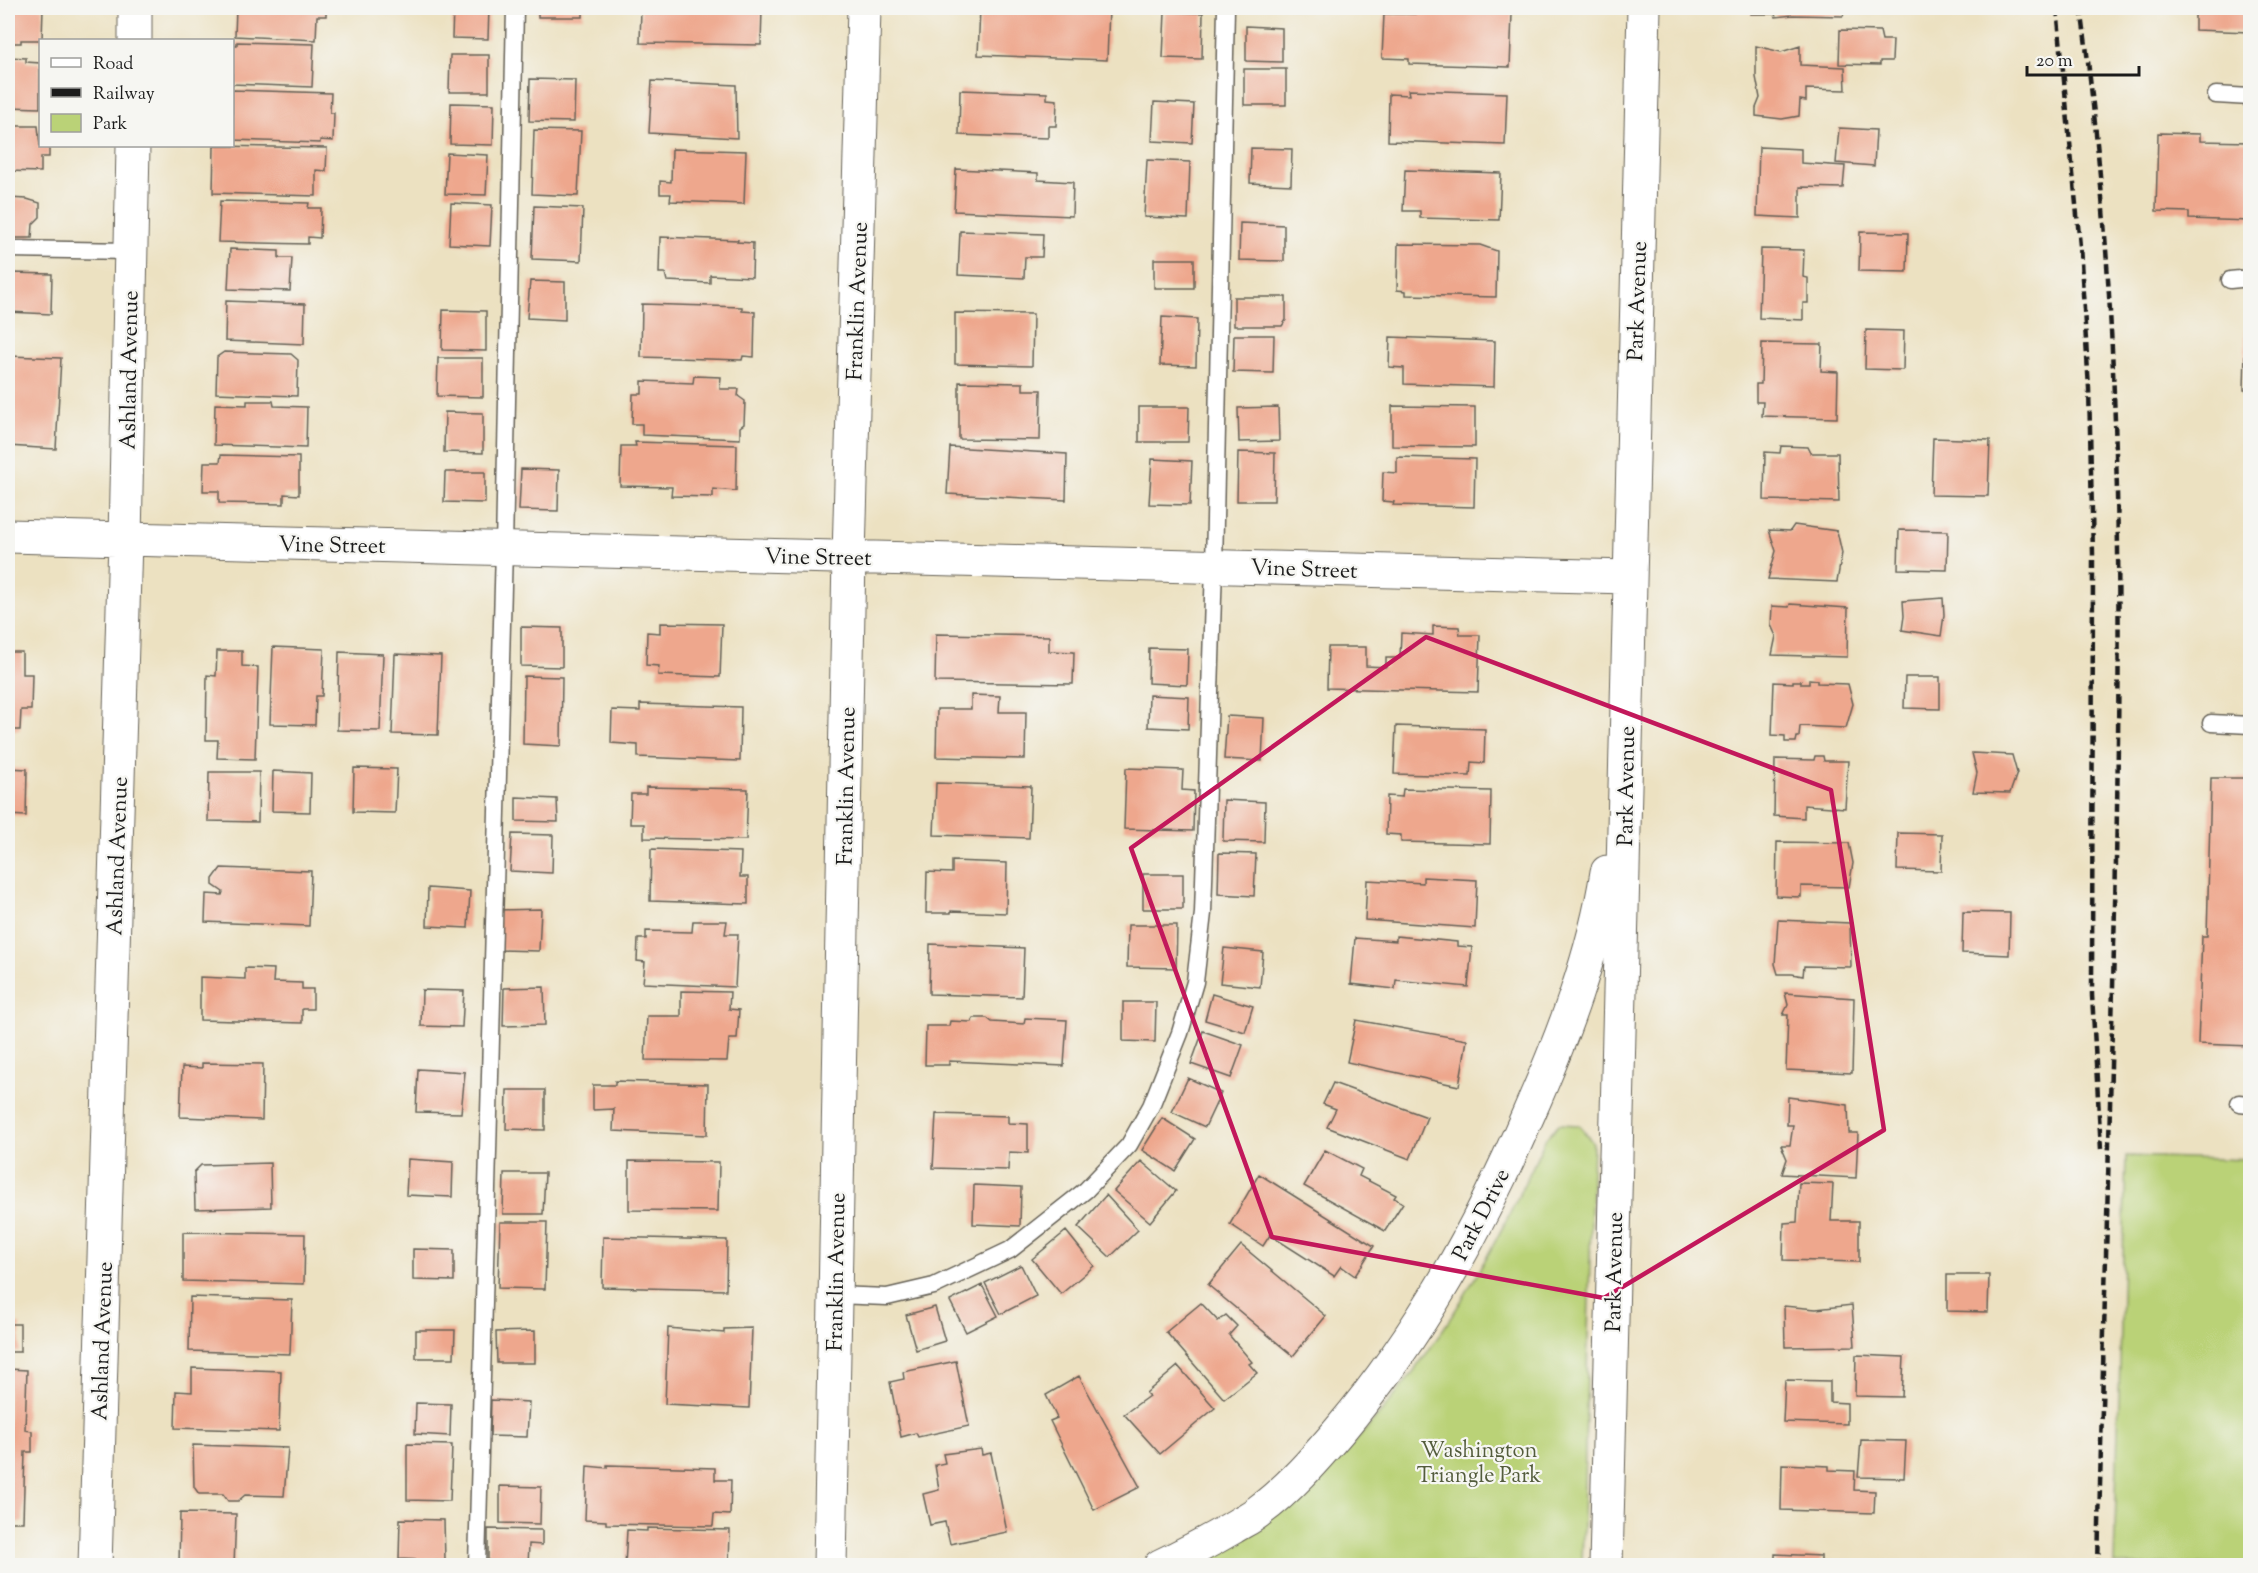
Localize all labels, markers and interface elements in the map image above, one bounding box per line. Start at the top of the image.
legend [39,39,234,147]
scale bar [2027,39,2140,77]
text: 20 m [2036,49,2073,75]
text: Road [93,52,133,78]
text: Railway [93,82,155,108]
text: Park [93,112,128,138]
street label: Franklin Avenue [840,221,878,381]
street label: Park Avenue [1621,240,1657,362]
street label: Ashland Avenue [114,290,148,450]
street label: Vine Street [278,530,386,564]
street label: Vine Street [764,542,872,576]
street label: Vine Street [1250,553,1359,589]
street label: Franklin Avenue [831,706,865,866]
street label: Park Avenue [1611,726,1645,846]
street label: Ashland Avenue [100,776,138,936]
street label: Park Drive [1446,1164,1520,1267]
street label: Franklin Avenue [821,1192,855,1352]
street label: Park Avenue [1599,1212,1633,1332]
street label: Ashland Avenue [85,1261,123,1421]
park label: Washington Triangle Park [1417,1436,1541,1493]

